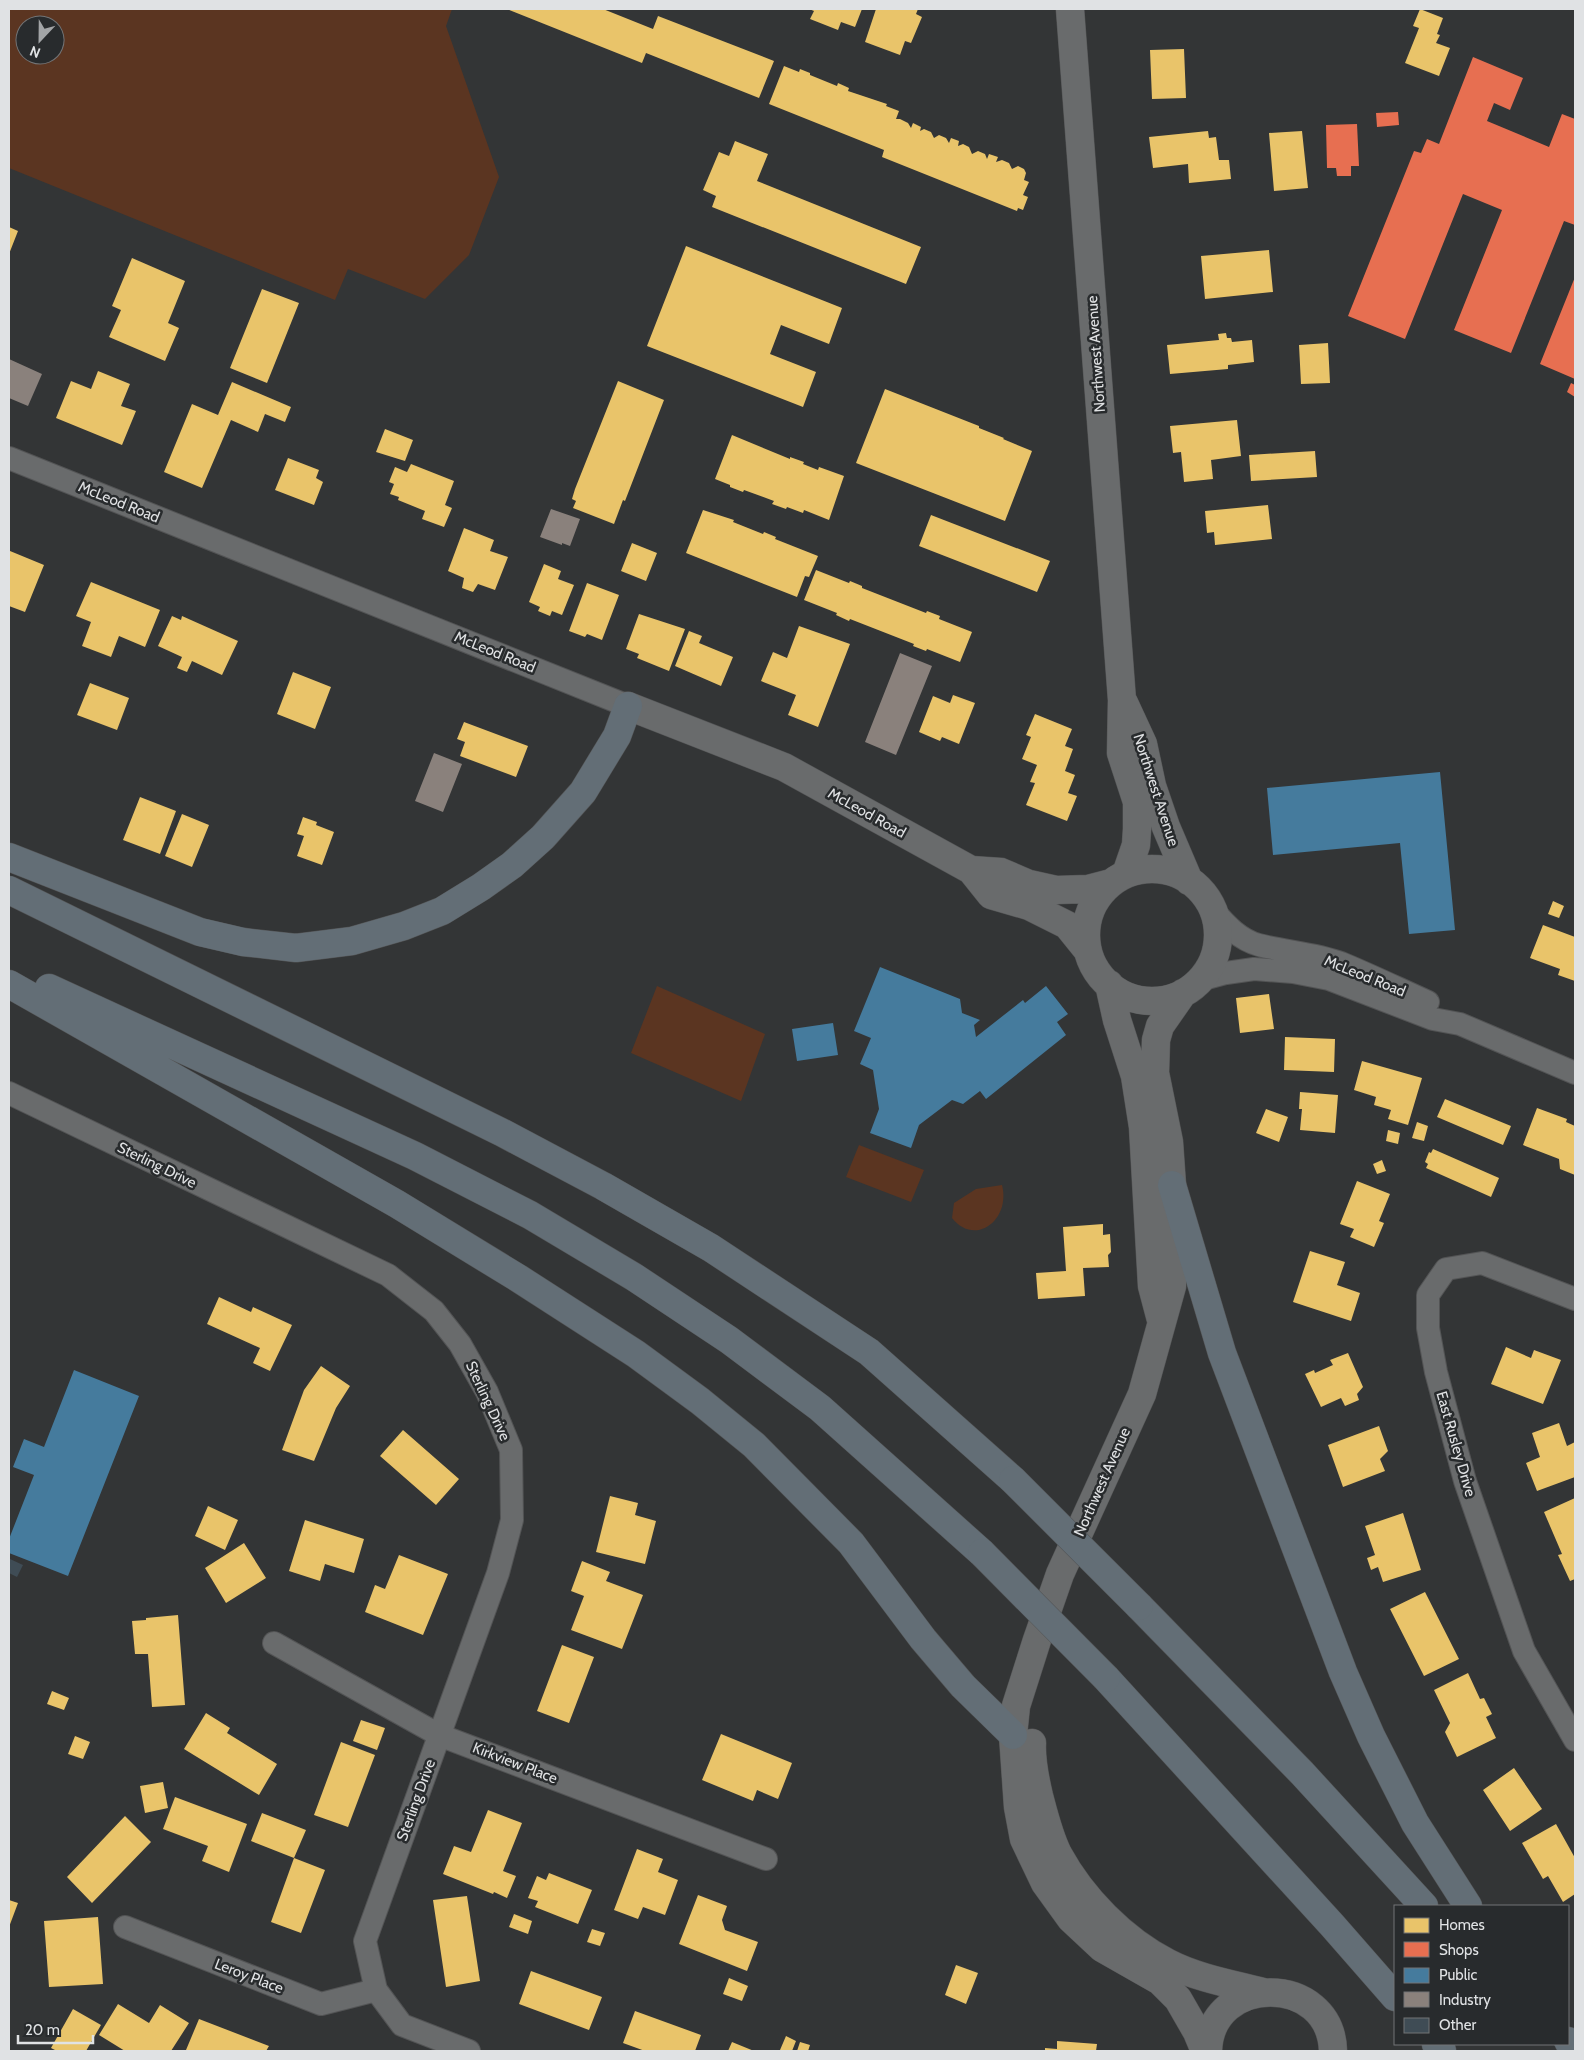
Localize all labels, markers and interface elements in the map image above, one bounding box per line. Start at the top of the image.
north arrow [15,15,65,65]
text: N [27,42,43,62]
street label: Northwest Avenue [1083,295,1109,413]
street label: McLeod Road [76,478,162,526]
street label: McLeod Road [452,628,538,676]
street label: Northwest Avenue [1129,732,1183,849]
street label: McLeod Road [825,784,909,842]
street label: McLeod Road [1322,952,1408,1000]
street label: Sterling Drive [115,1138,200,1192]
street label: Sterling Drive [462,1358,514,1444]
street label: East Rusley Drive [1432,1389,1480,1499]
street label: Northwest Avenue [1070,1425,1134,1539]
street label: Kirkview Place [470,1739,560,1788]
street label: Sterling Drive [393,1756,439,1843]
legend [1394,1905,1569,2045]
text: Homes [1439,1916,1485,1934]
text: Shops [1439,1941,1479,1959]
street label: Leroy Place [212,1955,286,1997]
text: Public [1439,1966,1477,1984]
text: Industry [1439,1991,1491,2009]
scale bar [18,2012,92,2044]
text: Other [1439,2016,1476,2034]
text: 20 m [25,2021,60,2039]

